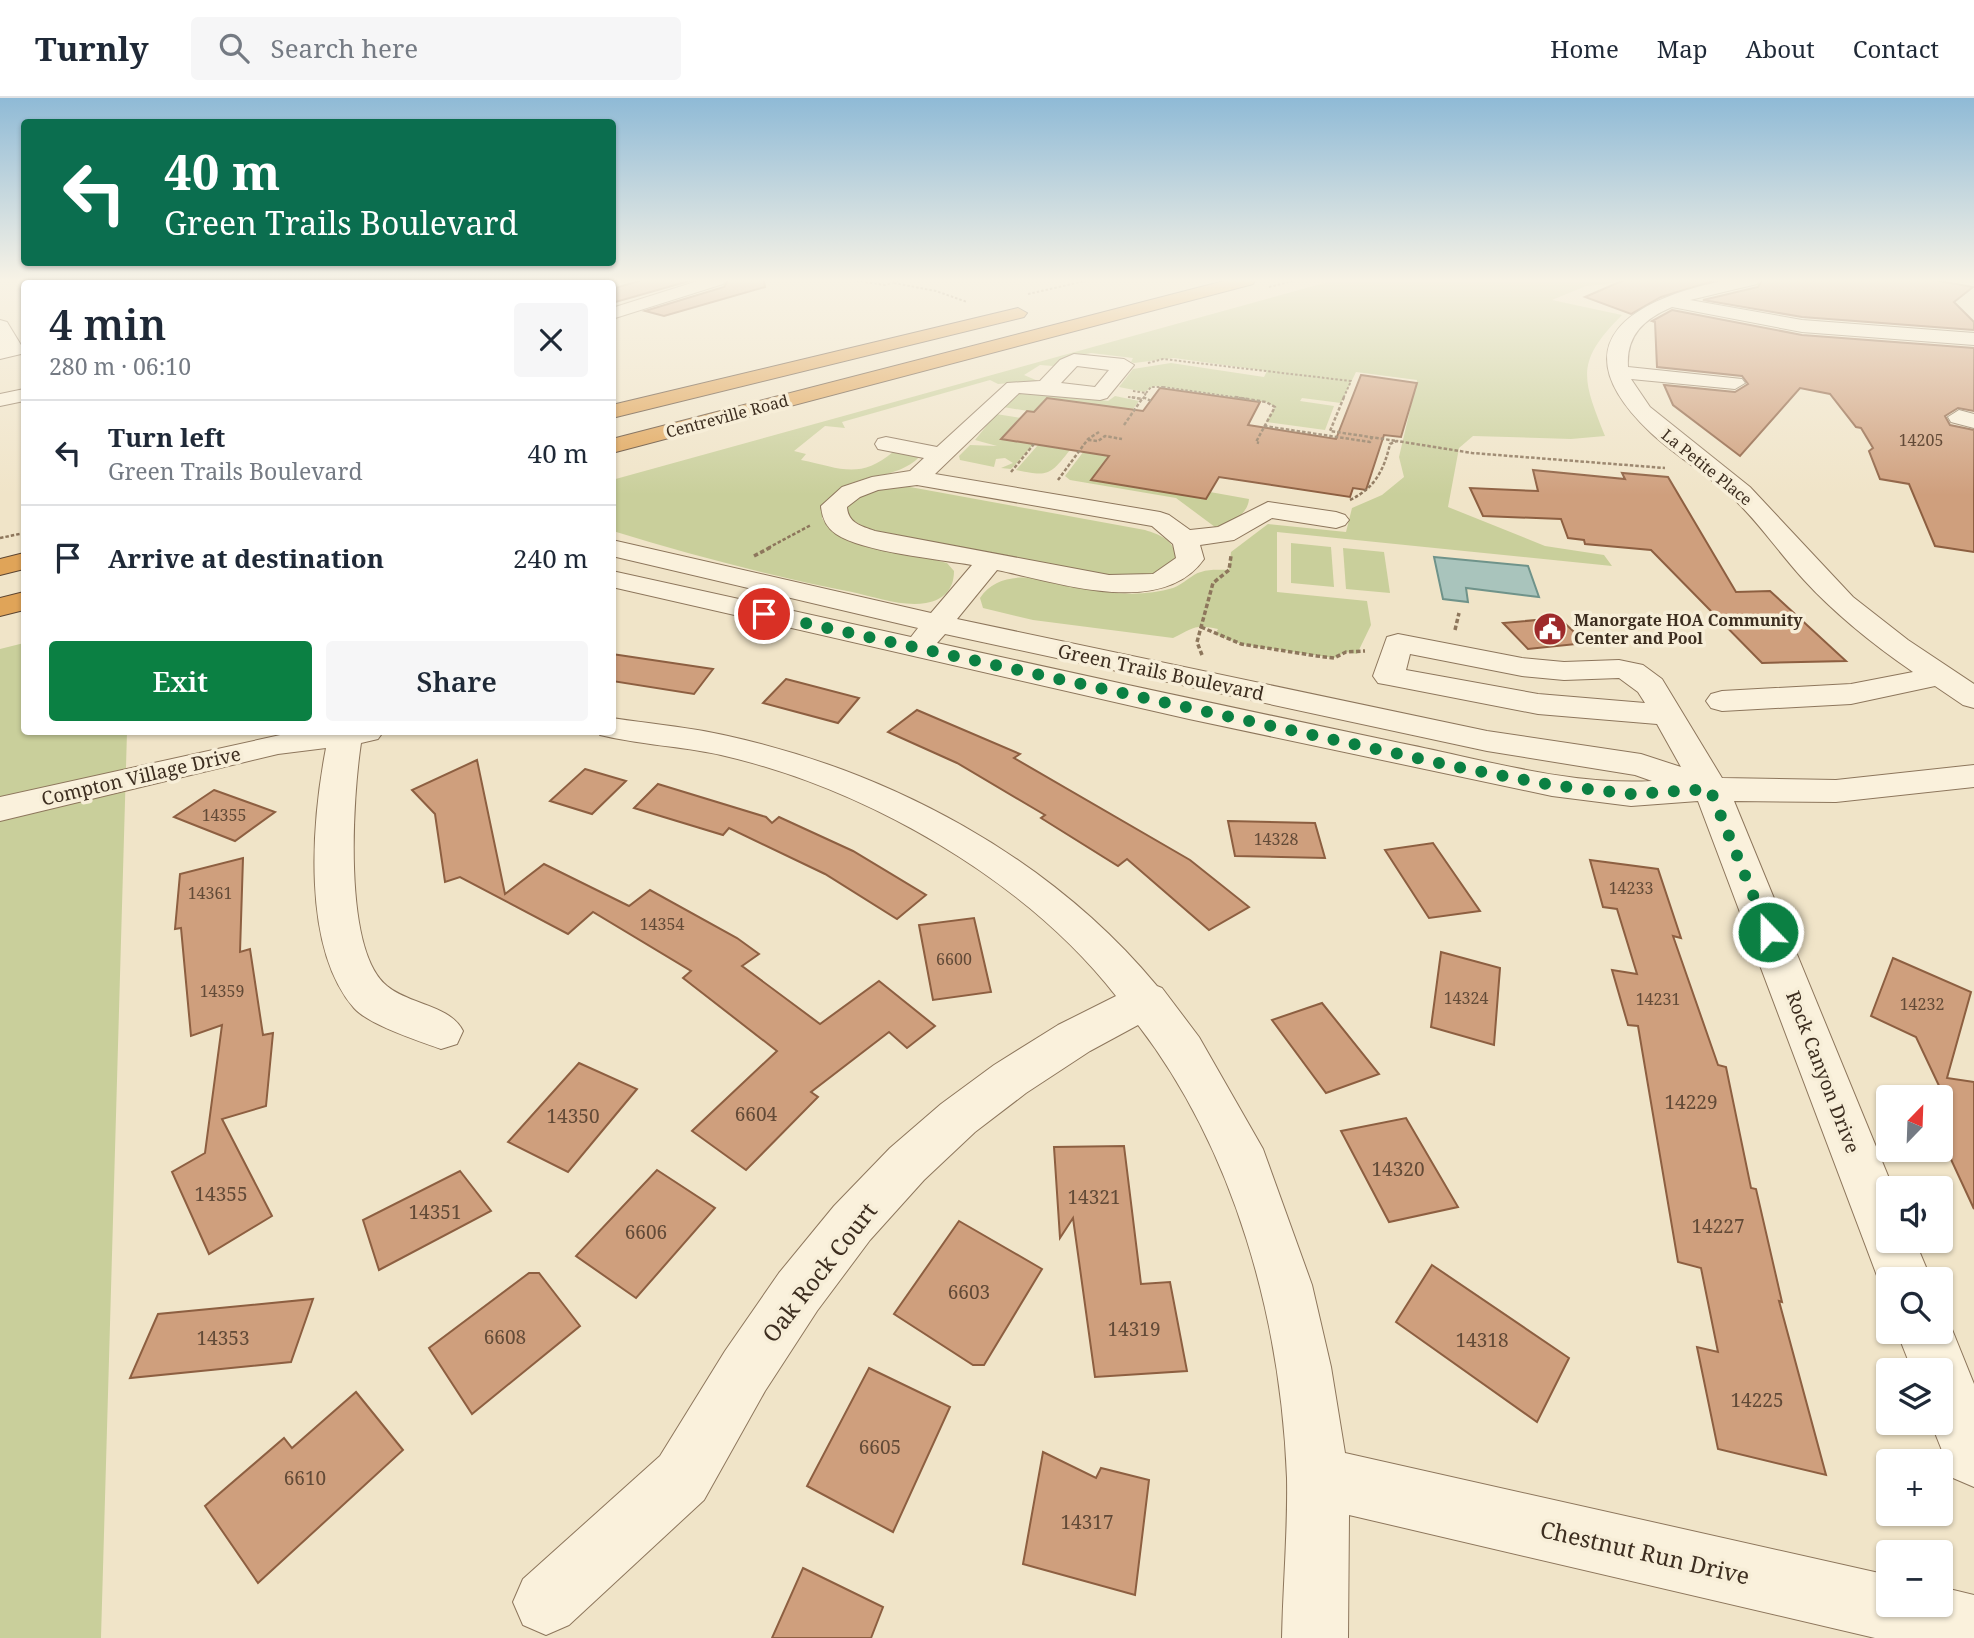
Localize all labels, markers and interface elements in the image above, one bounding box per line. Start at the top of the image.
search box [191,17,681,80]
text: Turnly [35,26,149,71]
icon: search [215,29,253,67]
text: Search here [271,30,418,66]
text: Home [1550,32,1619,65]
text: Map [1657,32,1708,65]
text: About [1746,32,1815,65]
text: Contact [1853,32,1939,65]
text: 40 m [164,138,280,204]
icon: left [49,147,140,238]
text: Green Trails Boulevard [164,201,518,244]
text: 4 min [49,295,166,352]
button: close [514,303,588,377]
text: 280 m · 06:10 [49,350,191,382]
street label: Centreville Road [663,389,791,443]
text: Turn left [108,419,225,455]
street label: La Petite Place [1657,424,1757,510]
house number: 14205 [1899,429,1943,451]
icon: left [49,434,87,472]
text: 40 m [528,435,588,471]
text: Green Trails Boulevard [108,455,363,487]
icon: arrive [49,539,87,577]
text: Arrive at destination [108,540,384,576]
text: 240 m [513,540,588,576]
pin [734,584,794,644]
icon: arrive [745,595,783,633]
place label: Manorgate HOA Community Center and Pool [1574,609,1803,649]
public building icon: Manorgate HOA Community Center and Pool [1531,610,1569,648]
street label: Green Trails Boulevard [1055,637,1267,707]
button: Exit [49,641,312,721]
button: Share [326,641,588,721]
street label: Compton Village Drive [39,740,243,812]
house number: 14355 [202,804,246,826]
house number: 14328 [1254,828,1298,850]
house number: 14233 [1609,877,1653,899]
house number: 14361 [188,882,232,904]
position arrow [1731,895,1805,969]
house number: 14354 [640,913,684,935]
house number: 6600 [936,948,972,970]
house number: 14359 [200,980,244,1002]
house number: 14324 [1444,987,1488,1009]
street label: Rock Canyon Drive [1780,987,1866,1157]
house number: 14231 [1636,988,1680,1010]
house number: 14232 [1900,993,1944,1015]
north arrow [1876,1085,1953,1162]
map controls [1876,1085,1953,1617]
house number: 14229 [1664,1089,1718,1115]
house number: 6604 [735,1101,778,1127]
house number: 14350 [546,1103,600,1129]
house number: 14320 [1371,1156,1425,1182]
button: sound [1876,1176,1953,1253]
house number: 14355 [194,1181,248,1207]
house number: 14321 [1067,1184,1121,1210]
street label: Oak Rock Court [754,1195,884,1349]
house number: 14351 [408,1199,462,1225]
house number: 14227 [1691,1213,1745,1239]
house number: 6606 [625,1219,667,1245]
button: search [1876,1267,1953,1344]
house number: 6603 [948,1279,990,1305]
house number: 14319 [1107,1316,1161,1342]
house number: 6608 [484,1324,526,1350]
house number: 14353 [196,1325,250,1351]
house number: 14318 [1455,1327,1509,1353]
button: layers [1876,1358,1953,1435]
house number: 14225 [1730,1387,1784,1413]
house number: 6605 [859,1434,901,1460]
button: + [1876,1449,1953,1526]
house number: 6610 [284,1465,326,1491]
house number: 14317 [1060,1509,1114,1535]
street label: Chestnut Run Drive [1537,1512,1753,1592]
button: − [1876,1540,1953,1617]

